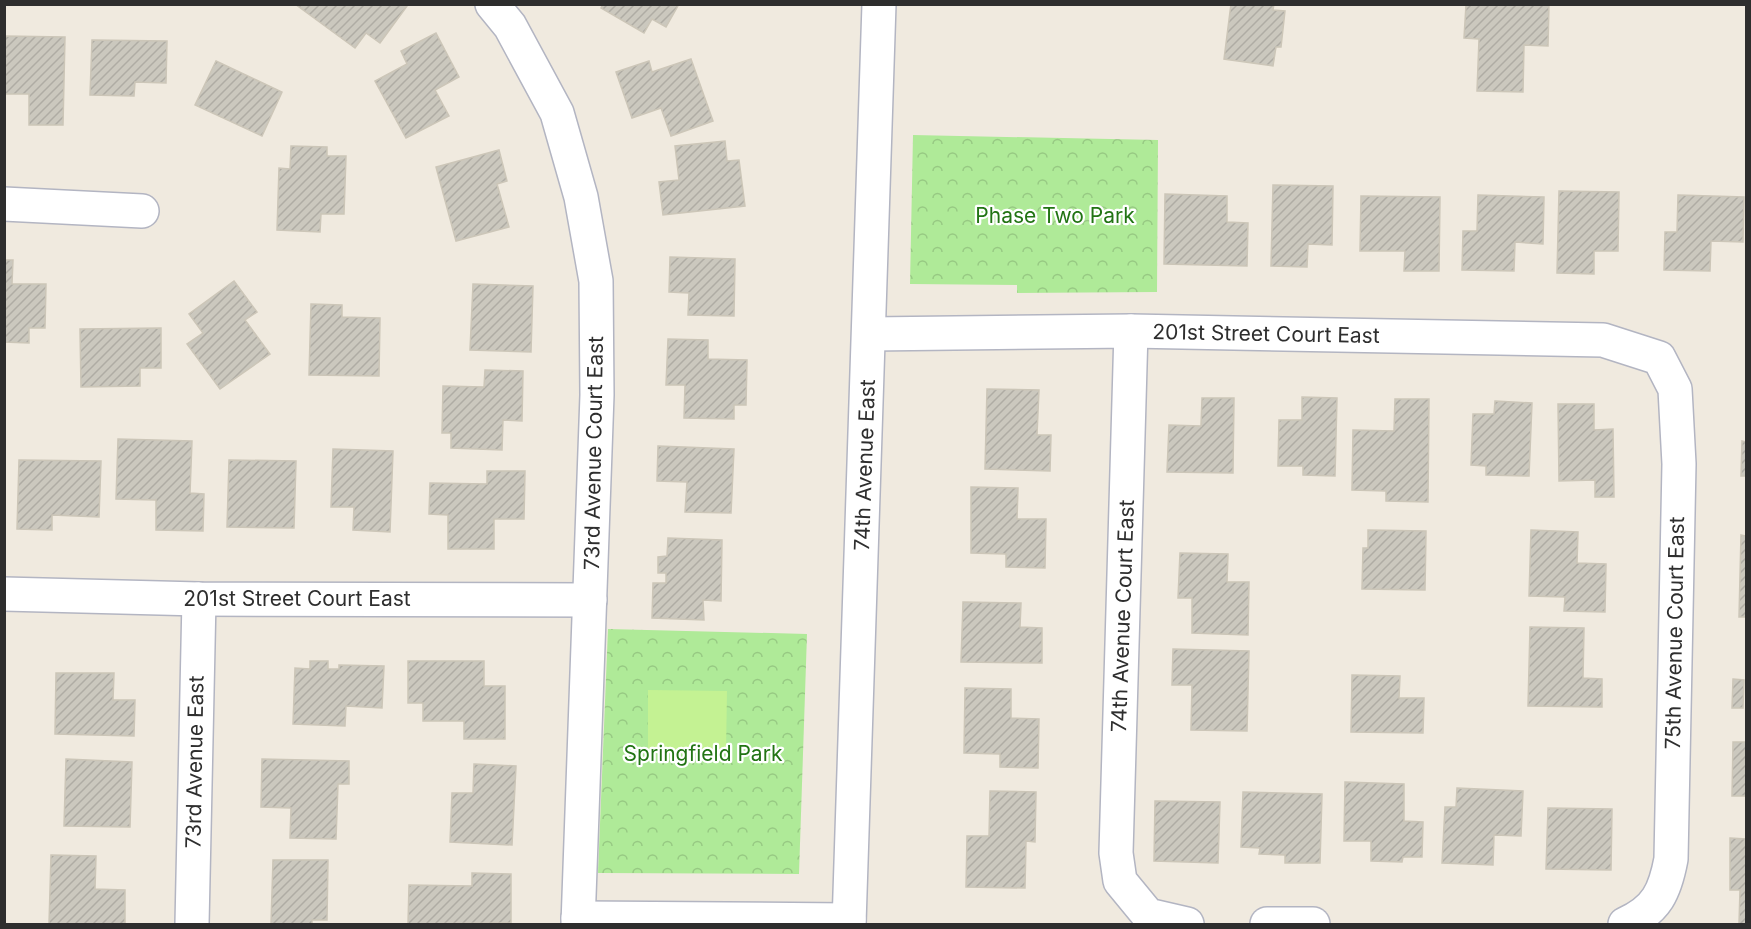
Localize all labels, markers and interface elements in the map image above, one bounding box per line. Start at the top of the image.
park label: Phase Two Park [975,203,1135,228]
street label: 201st Street Court East [1152,319,1380,348]
street label: 73rd Avenue Court East [579,336,608,570]
street label: 74th Avenue East [849,379,880,551]
street label: 74th Avenue Court East [1106,499,1139,733]
street label: 75th Avenue Court East [1660,516,1689,750]
street label: 201st Street Court East [183,586,411,611]
street label: 73rd Avenue East [180,675,209,849]
park label: Springfield Park [624,741,783,766]

